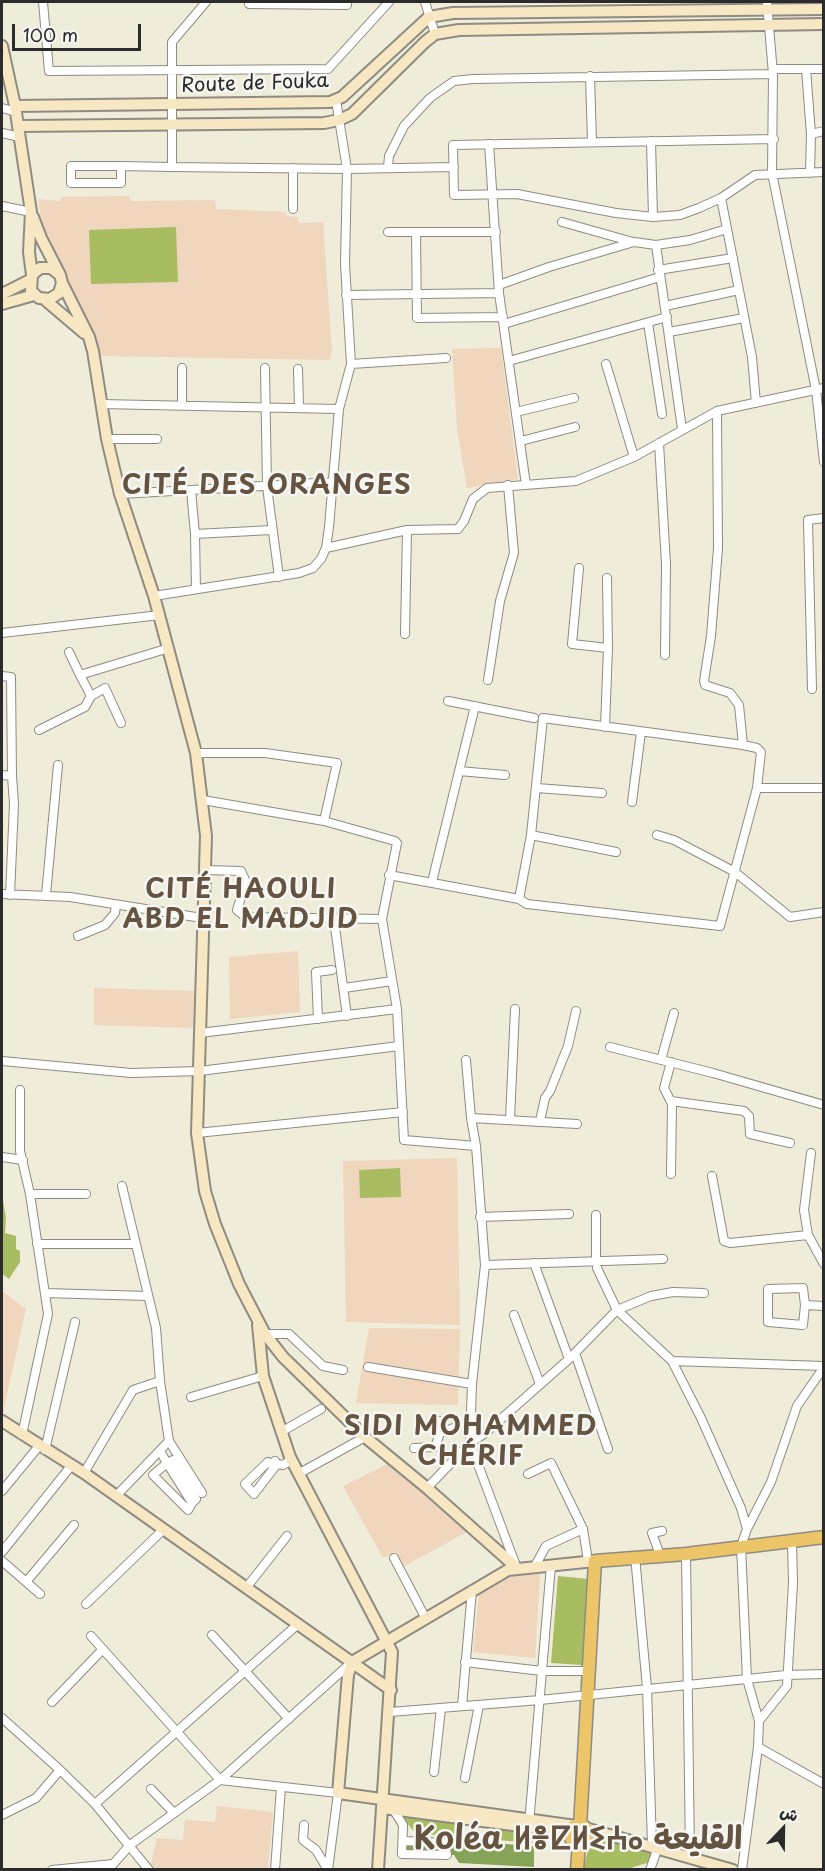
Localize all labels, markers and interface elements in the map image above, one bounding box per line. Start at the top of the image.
scale bar [15,12,144,50]
text: 100 m [23,21,78,48]
street label: Route de Fouka [181,69,329,99]
district label: CITÉ DES ORANGES [123,471,411,503]
district label: CITÉ HAOULI ABD EL MADJID [123,875,359,936]
district label: SIDI MOHAMMED CHÉRIF [346,1412,596,1474]
text: ش [777,1798,802,1827]
north arrow [753,1799,813,1859]
district label: Koléa ⵍⴻⵇⵍⵉⵄⴰ القليعة [414,1821,742,1859]

